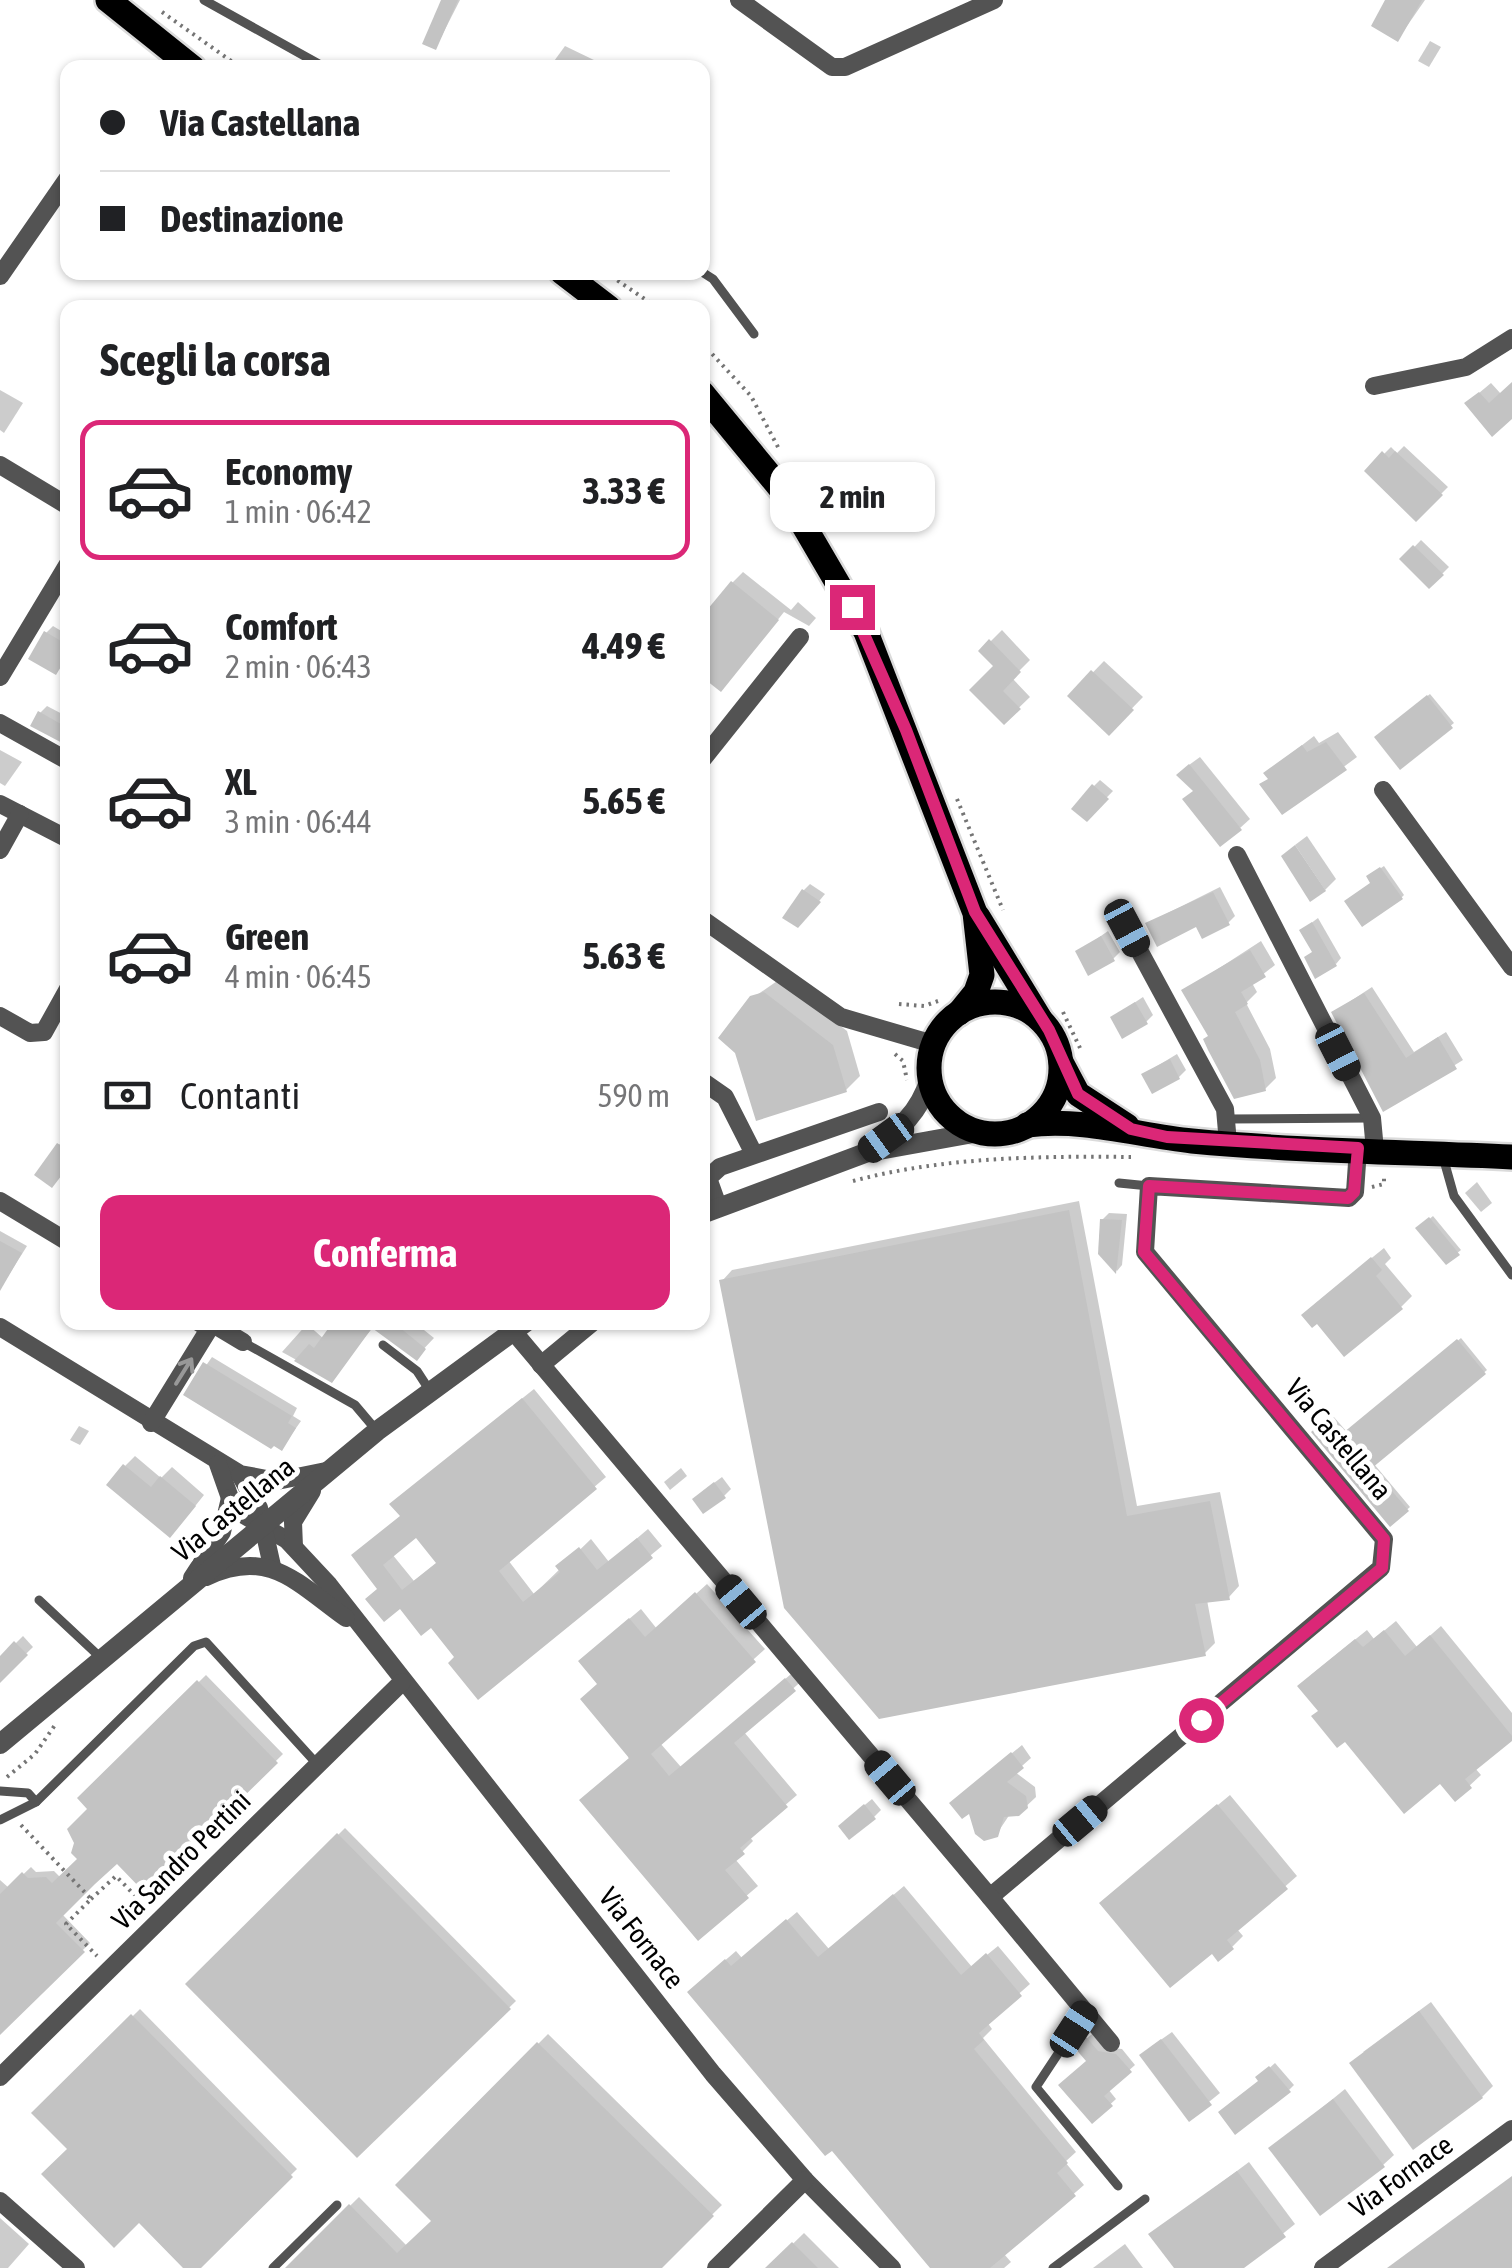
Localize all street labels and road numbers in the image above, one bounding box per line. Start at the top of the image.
street label: Via Castellana [1279,1372,1399,1506]
street label: Via Castellana [166,1450,300,1568]
street label: Via Sandro Pertini [105,1784,257,1936]
street label: Via Fornace [593,1881,691,1995]
street label: Via Fornace [1344,2128,1458,2224]

